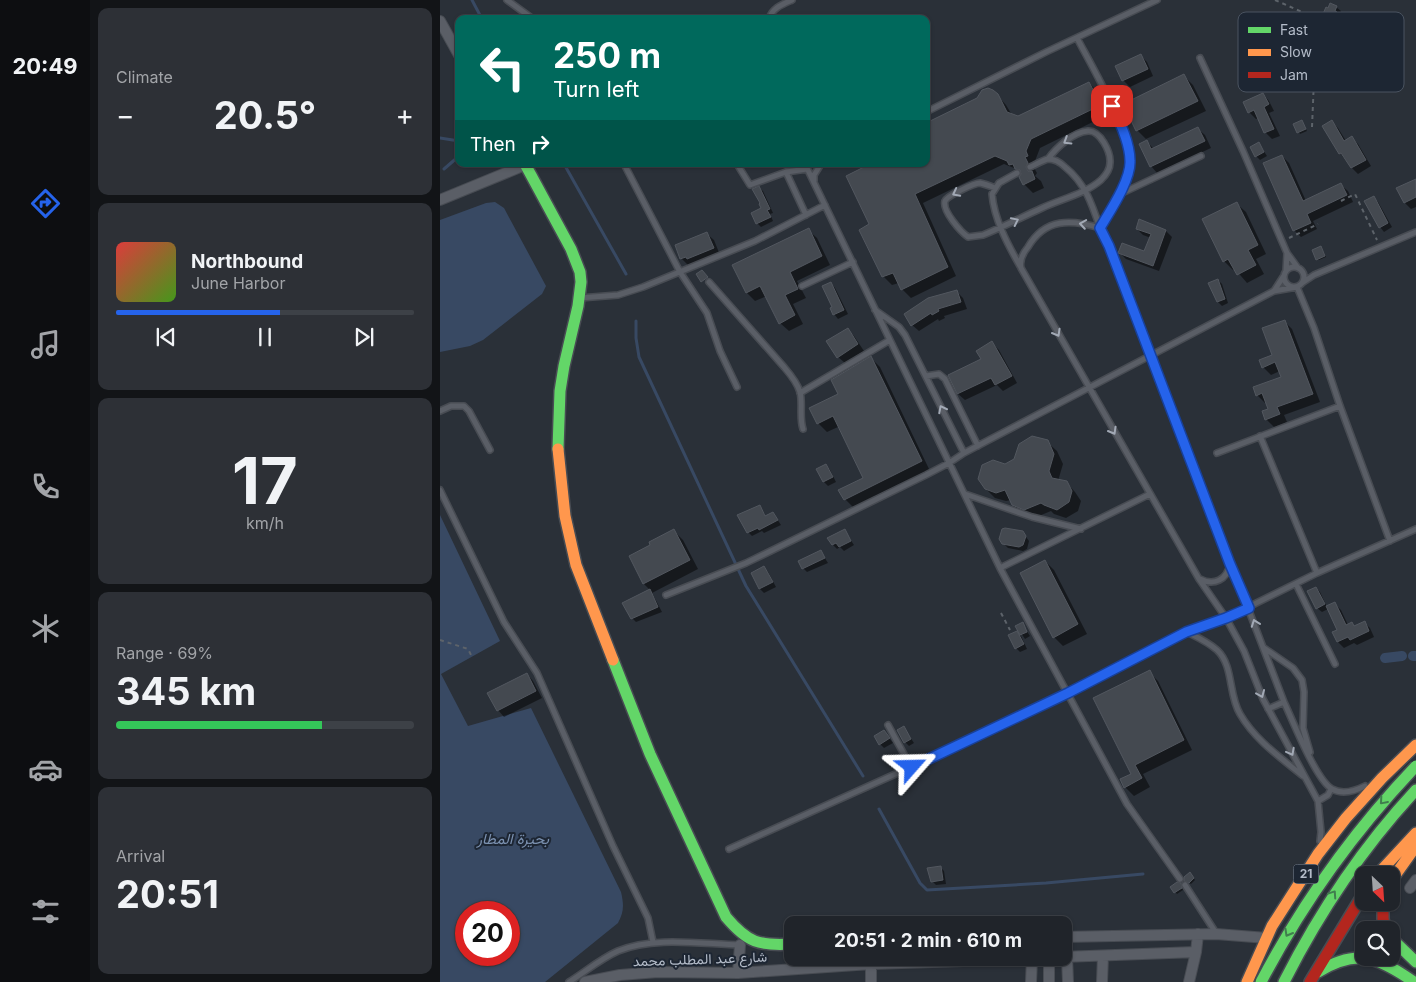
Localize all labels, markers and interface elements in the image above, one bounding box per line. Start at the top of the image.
legend [1238,12,1404,92]
text: Fast [1280,21,1308,38]
text: 250 m [553,34,661,76]
icon: left [470,35,535,100]
text: Slow [1280,43,1312,60]
text: 20:49 [12,53,78,79]
text: Jam [1280,66,1308,83]
text: Climate [116,67,173,87]
text: Turn left [553,76,639,102]
pin [1091,85,1133,127]
text: 20.5° [214,92,316,138]
icon: arrive [1098,92,1126,120]
text: − [116,98,135,132]
text: + [395,98,414,132]
icon: right [526,130,554,158]
text: Then [470,133,516,156]
one-way arrow [1064,135,1073,145]
icon: directions [28,186,63,221]
one-way arrow [952,187,961,198]
one-way arrow [1010,216,1019,227]
one-way arrow [1078,219,1087,229]
text: Northbound [191,250,303,273]
text: June Harbor [191,273,285,293]
icon: previous [152,323,180,351]
icon: pause [251,323,279,351]
icon: next [350,323,378,351]
icon: music [28,327,63,362]
one-way arrow [1051,327,1061,336]
one-way arrow [938,405,949,414]
one-way arrow [1107,425,1117,434]
text: 17 [232,441,298,520]
icon: phone [28,469,63,504]
text: km/h [246,513,284,533]
icon: climate [28,611,63,646]
one-way arrow [1251,620,1261,628]
text: Range · 69% [116,643,213,663]
text: 345 km [116,668,256,714]
one-way arrow [1255,689,1266,698]
position arrow [885,740,937,792]
one-way arrow [1285,746,1295,755]
icon: car [28,752,63,787]
one-way arrow [1379,796,1388,805]
water label: بحيرة المطار [476,829,550,848]
text: Arrival [116,846,165,866]
road number: 21 [1294,864,1318,884]
north arrow [1355,866,1400,911]
map controls [1355,866,1400,966]
text: 20:51 [116,871,219,917]
one-way arrow [1327,890,1337,899]
icon: filters [28,894,63,929]
speed limit sign: 20 [455,901,520,966]
button: search [1355,921,1400,966]
one-way arrow [1284,927,1294,936]
text: 20:51 · 2 min · 610 m [834,929,1022,952]
street label: شارع عبد المطلب محمد [633,948,767,972]

